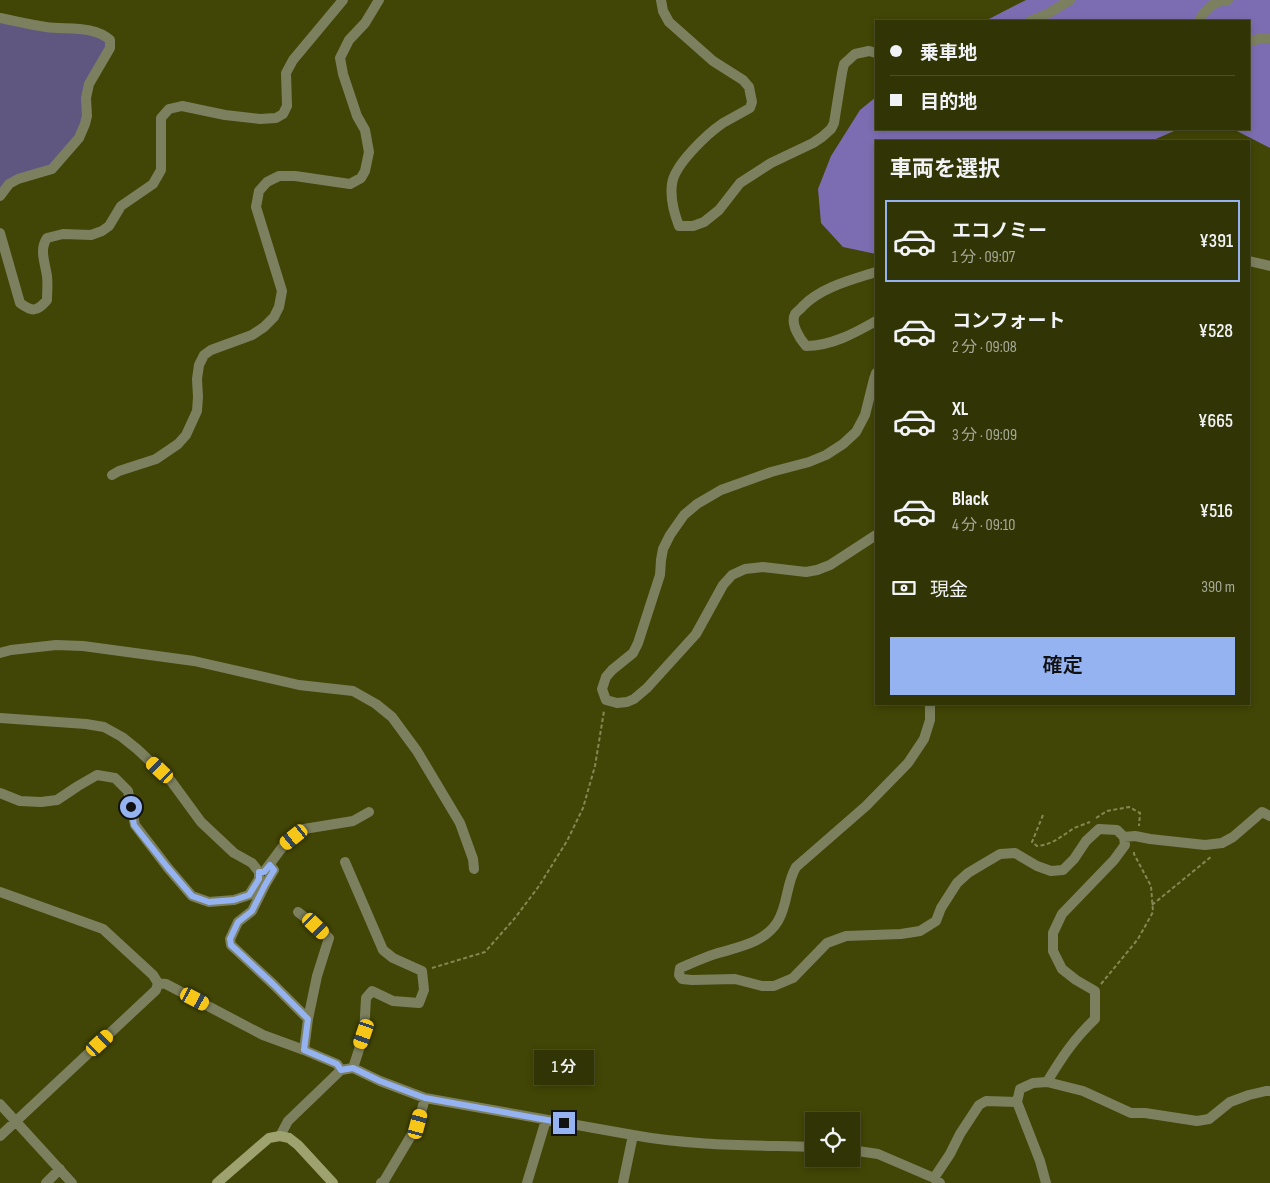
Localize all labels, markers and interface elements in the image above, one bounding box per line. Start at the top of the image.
text: 乗車地 [920,42,977,65]
text: 目的地 [920,91,977,114]
text: 車両を選択 [890,156,1000,183]
icon: car [892,219,937,264]
text: エコノミー [952,220,1047,243]
text: ¥391 [1199,230,1233,253]
text: 1 分 · 09:07 [952,248,1015,267]
icon: car [892,309,937,354]
text: コンフォート [952,310,1065,333]
text: ¥528 [1198,320,1233,343]
text: 2 分 · 09:08 [952,338,1017,357]
text: XL [952,398,968,421]
icon: car [892,399,937,444]
text: ¥665 [1198,410,1233,433]
text: 3 分 · 09:09 [952,426,1017,445]
text: Black [952,488,989,511]
icon: car [892,489,937,534]
text: ¥516 [1200,500,1233,523]
text: 4 分 · 09:10 [952,516,1016,535]
icon: cash [890,574,918,602]
text: 390 m [1201,578,1235,597]
text: 現金 [930,579,968,602]
button: 確定 [890,637,1235,695]
car [143,754,176,786]
route start [120,796,142,818]
car [277,822,310,852]
car [299,910,332,942]
car [178,985,211,1013]
car [352,1017,375,1051]
car [83,1027,116,1059]
callout: 1 分 [534,1050,594,1086]
text: 1 分 [552,1058,576,1077]
car [406,1108,429,1140]
route end [553,1112,575,1134]
map controls [805,1112,860,1167]
button: locate [805,1112,860,1167]

